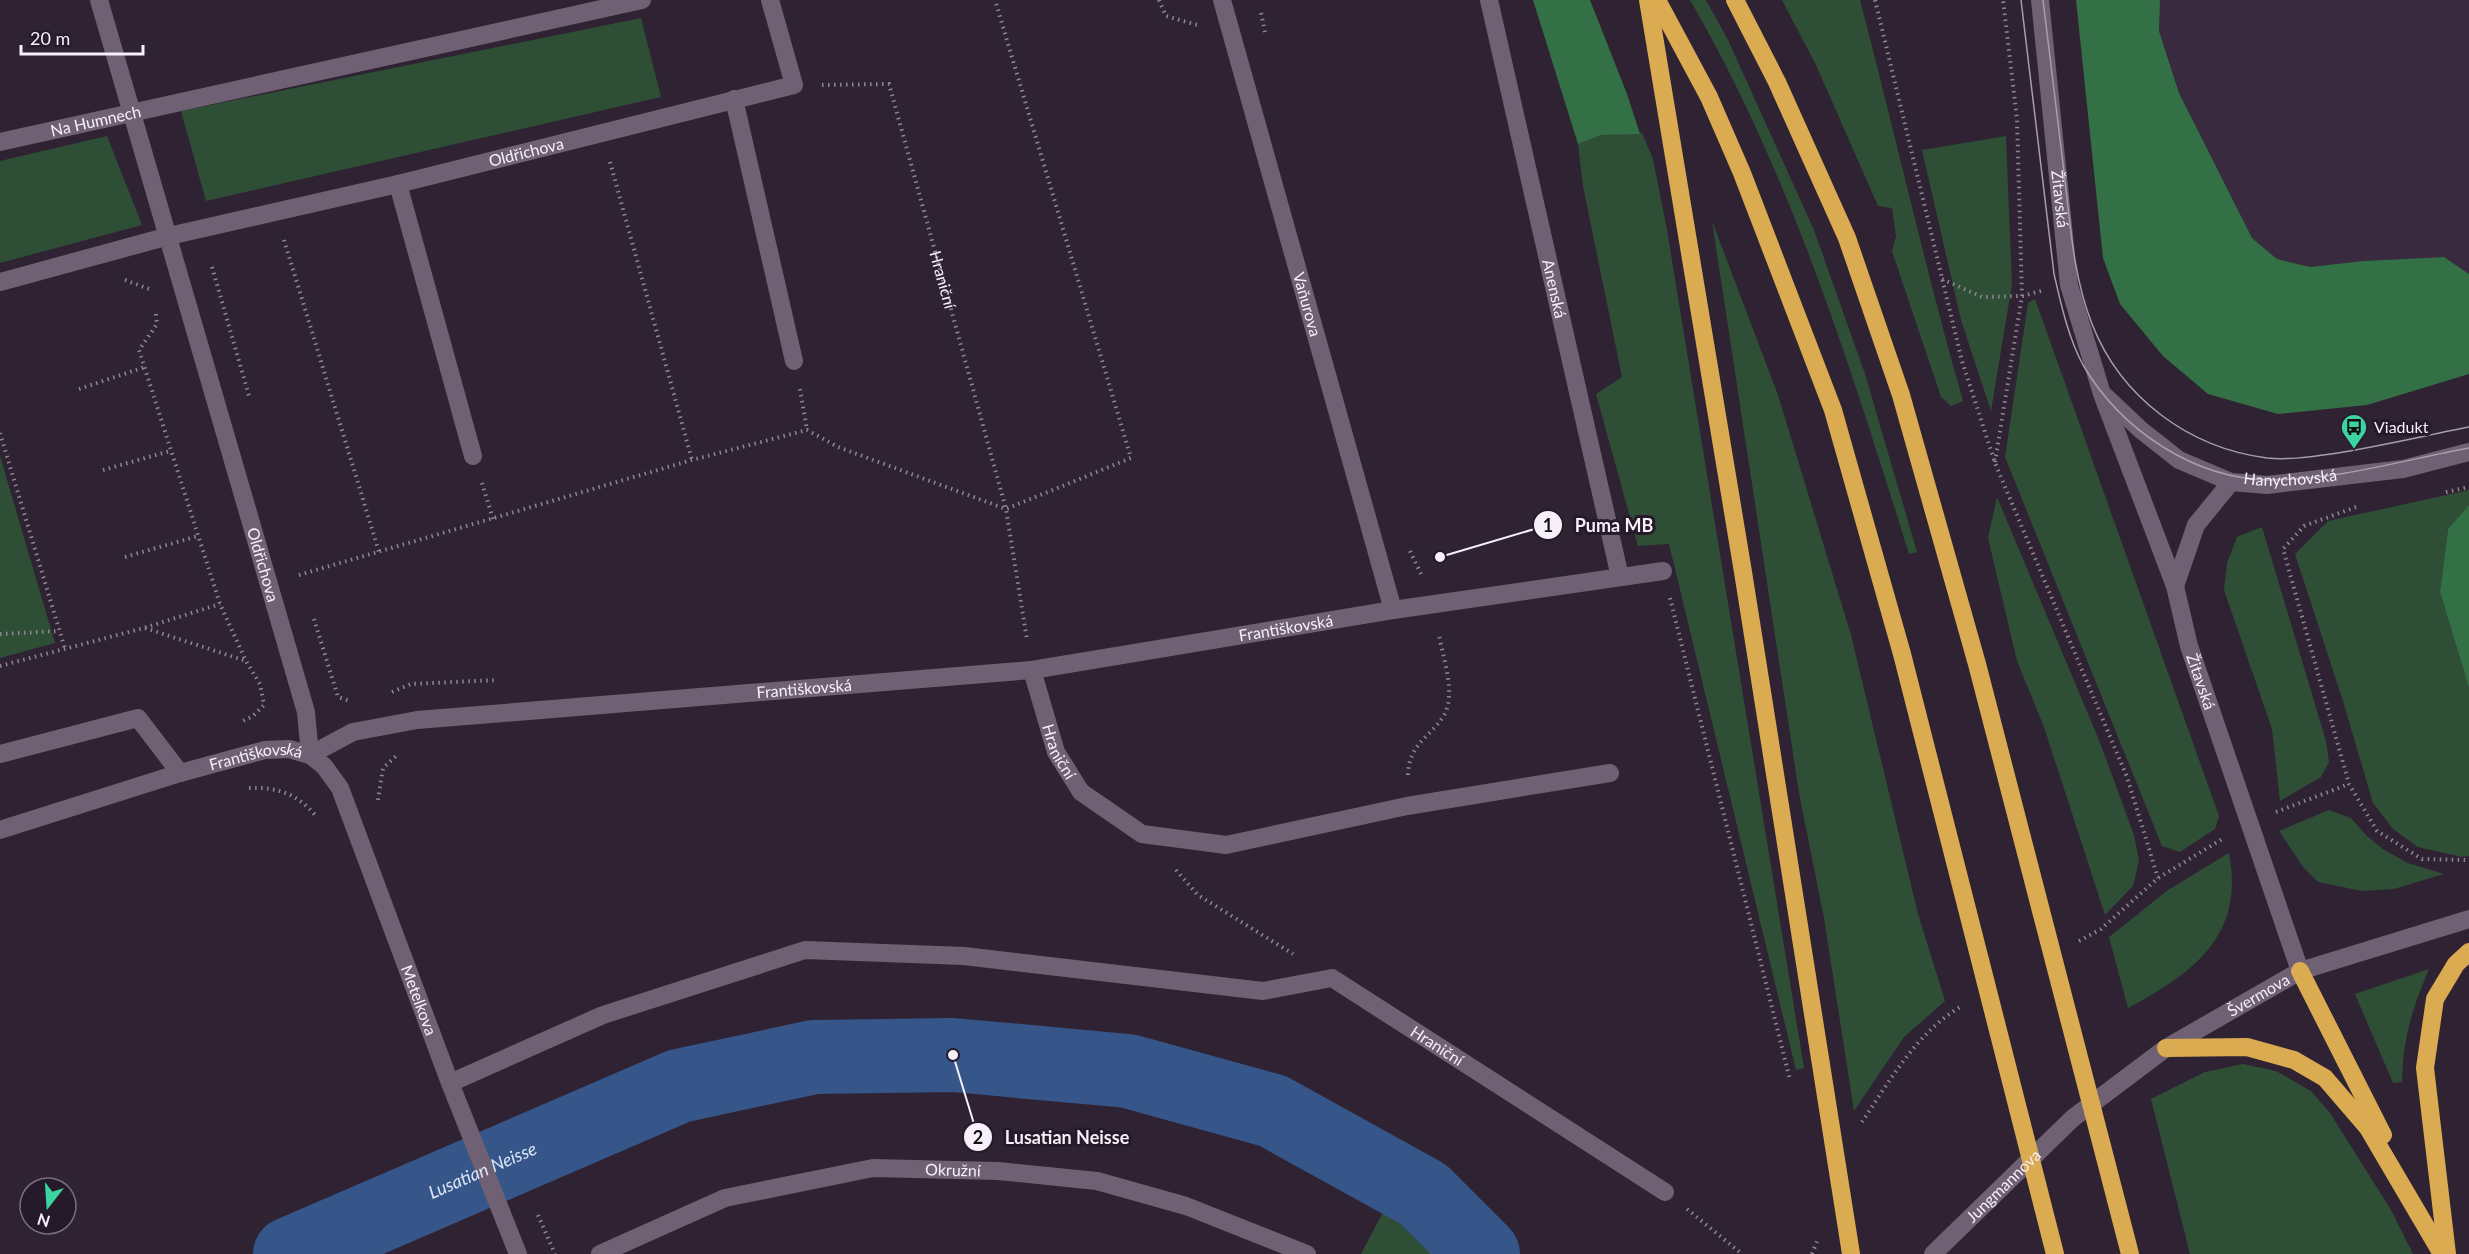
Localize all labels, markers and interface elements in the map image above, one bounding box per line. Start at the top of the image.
scale bar [21,18,142,56]
text: 20 m [30,27,70,49]
street label: Na Humnech [49,101,143,140]
street label: Oldřichova [487,133,565,170]
street label: Žitavská [2048,169,2073,229]
street label: Hraniční [926,249,961,312]
street label: Anenská [1539,257,1571,320]
street label: Vaňurova [1290,270,1326,338]
bus stop icon: Viadukt [2339,412,2369,450]
place label: Viadukt [2374,417,2429,436]
street label: Hanychovská [2243,465,2338,489]
callout: Puma MB [1533,507,1666,543]
text: 1 [1543,514,1553,536]
text: Puma MB [1575,514,1653,536]
street label: Oldřichova [244,525,283,604]
street label: Františkovská [1237,610,1334,644]
street label: Žitavská [2183,651,2220,712]
street label: Františkovská [756,675,852,701]
street label: Hraniční [1039,721,1081,783]
street label: Františkovská [207,739,305,774]
street label: Metelkova [398,962,441,1038]
street label: Švermova [2224,969,2293,1020]
street label: Hraniční [1407,1021,1468,1070]
callout: Lusatian Neisse [963,1119,1141,1155]
text: 2 [973,1126,983,1148]
text: Lusatian Neisse [1005,1126,1130,1148]
water label: Lusatian Neisse [425,1137,540,1203]
street label: Jungmannova [1962,1145,2044,1226]
street label: Okružní [925,1159,982,1180]
north arrow [18,1176,78,1236]
text: N [35,1210,52,1232]

